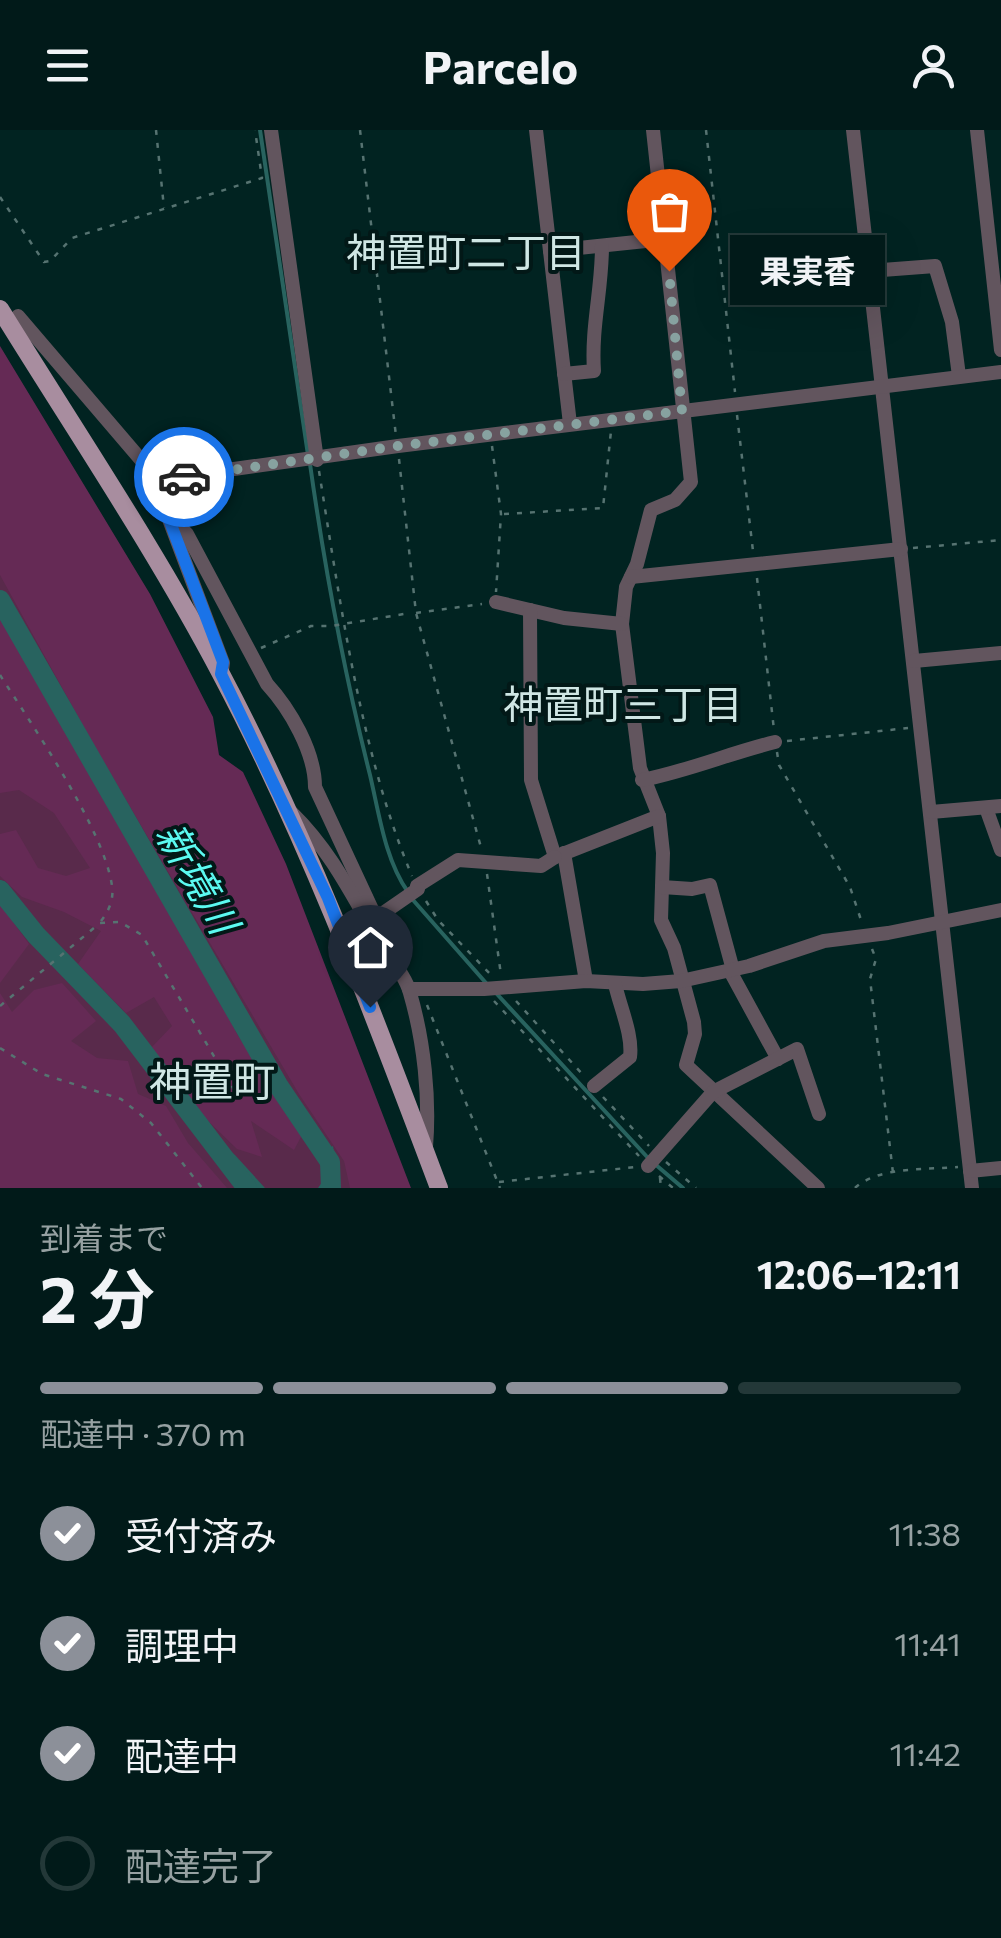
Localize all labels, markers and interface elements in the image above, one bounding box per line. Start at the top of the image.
icon: menu [40,38,95,93]
text: Parcelo [423,38,578,93]
icon: person [906,38,961,93]
pin [627,169,712,272]
icon: bag [642,184,697,239]
district label: 神置町二丁目 [346,226,586,275]
callout: 果実香 [729,236,884,306]
text: 果実香 [759,250,856,290]
courier [134,427,234,527]
icon: car [157,450,212,505]
district label: 神置町三丁目 [503,678,743,727]
water label: 新境川 [148,813,252,945]
pin [328,905,413,1008]
icon: home [343,920,398,975]
district label: 神置町 [149,1054,275,1106]
text: 到着まで [40,1217,168,1257]
text: 12:06–12:11 [757,1250,961,1297]
text: 2 分 [40,1257,154,1336]
text: 配達中 · 370 m [40,1413,246,1453]
icon: check [40,1506,95,1561]
text: 受付済み [125,1511,277,1558]
text: 11:38 [888,1513,961,1553]
icon: check [40,1616,95,1671]
text: 調理中 [125,1621,239,1668]
text: 11:41 [894,1623,961,1663]
icon: check [40,1726,95,1781]
text: 配達中 [125,1731,239,1778]
text: 11:42 [890,1733,961,1773]
text: 配達完了 [125,1841,277,1888]

